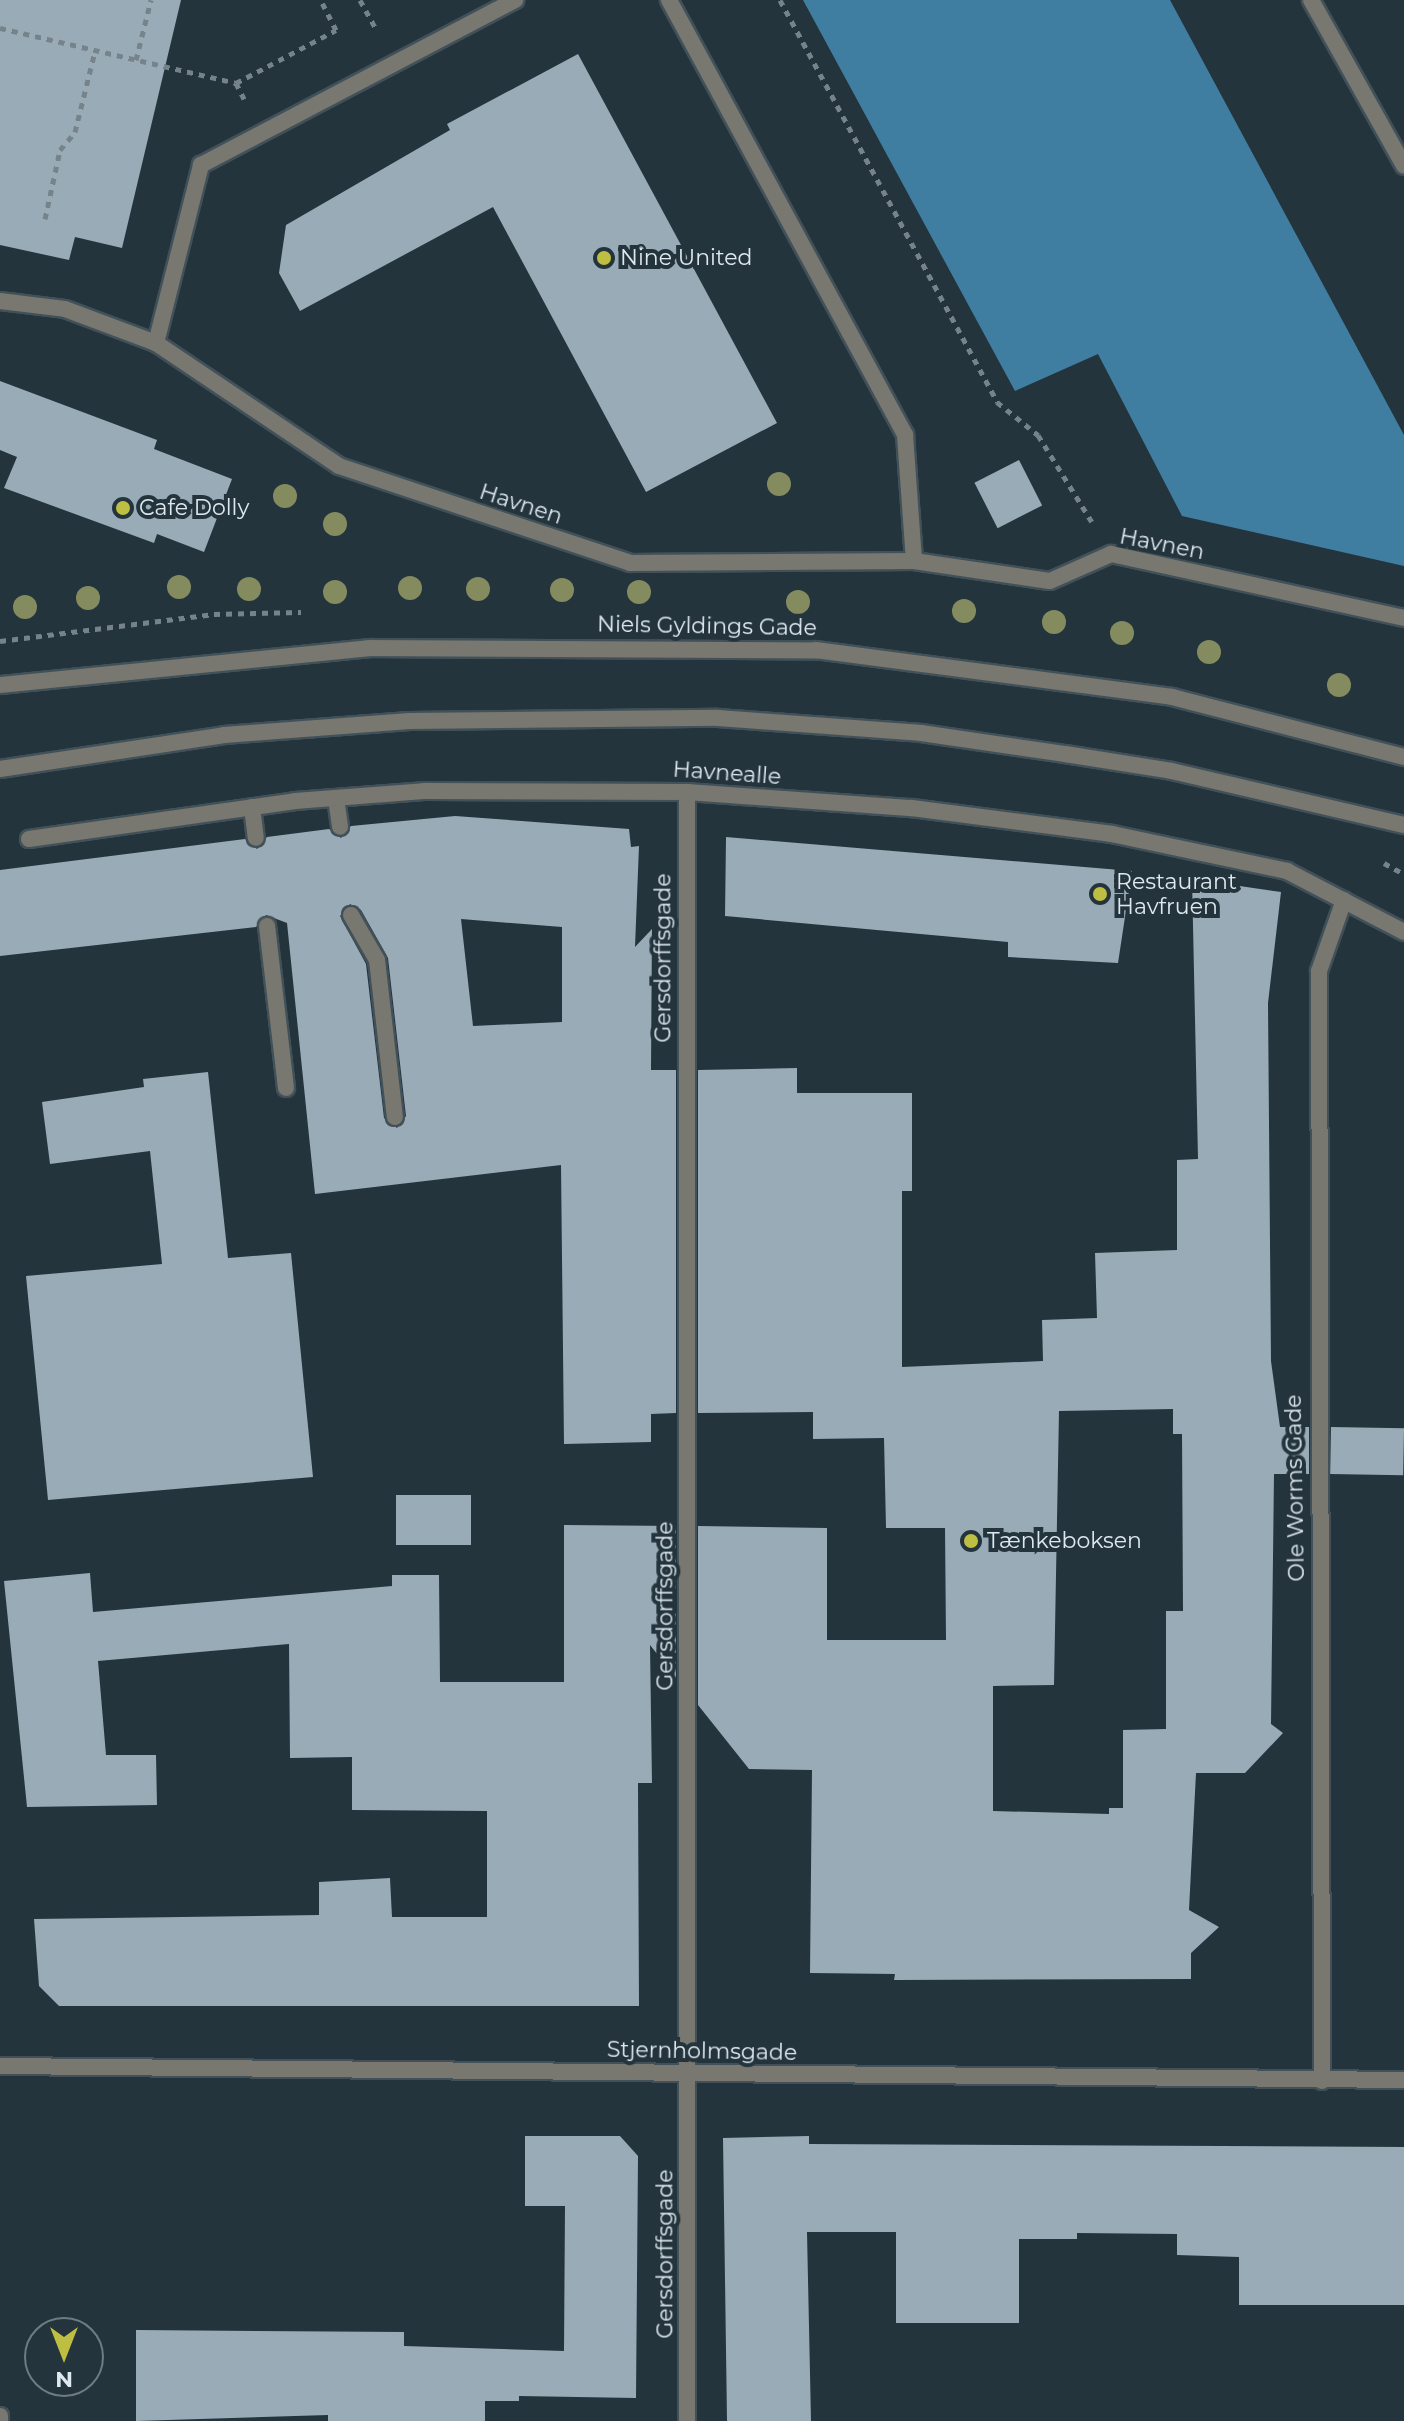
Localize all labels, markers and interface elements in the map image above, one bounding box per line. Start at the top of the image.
place label: Nine United [620,245,752,271]
marker: Nine United [595,249,613,267]
street label: Havnen [476,478,566,530]
place label: Cafe Dolly [139,495,249,521]
marker: Cafe Dolly [114,499,132,517]
street label: Havnen [1117,523,1207,565]
street label: Niels Gyldings Gade [597,611,817,641]
street label: Havnealle [672,756,782,790]
place label: Restaurant Havfruen [1116,868,1237,920]
street label: Gersdorffsgade [650,873,676,1043]
marker: Restaurant Havfruen [1091,885,1109,903]
street label: Ole Worms Gade [1280,1394,1310,1582]
street label: Gersdorffsgade [652,1521,678,1691]
place label: Tænkeboksen [987,1528,1142,1554]
marker: Tænkeboksen [962,1532,980,1550]
street label: Stjernholmsgade [607,2036,797,2066]
street label: Gersdorffsgade [652,2169,678,2339]
north arrow [24,2317,104,2397]
text: N [55,2366,73,2393]

